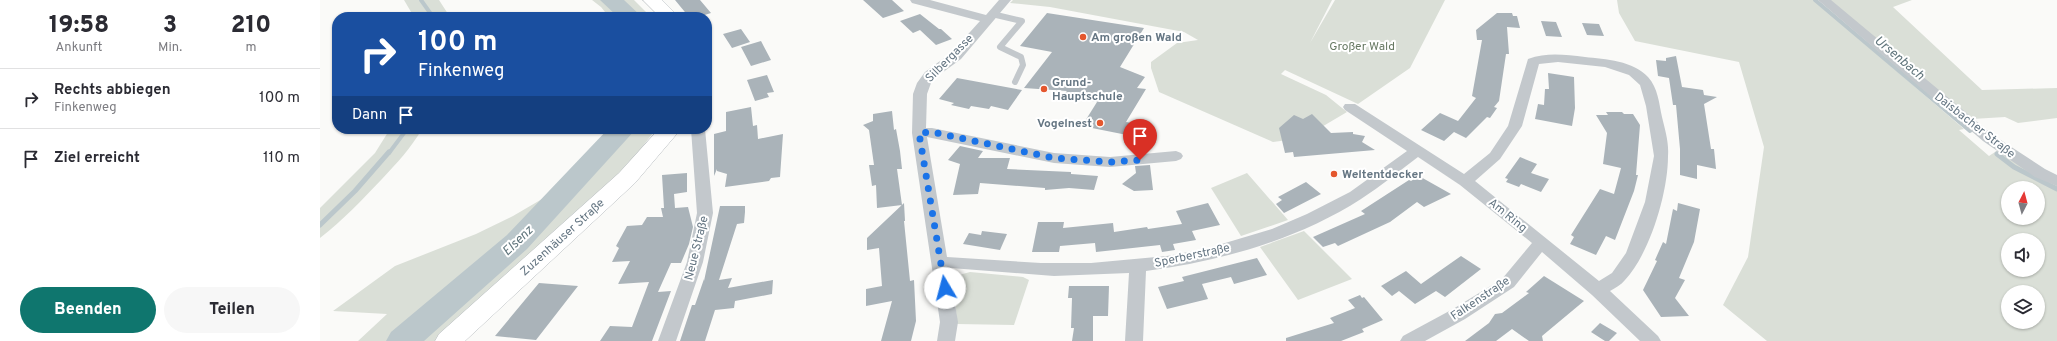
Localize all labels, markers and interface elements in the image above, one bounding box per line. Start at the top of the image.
text: 19:58 [49,11,109,41]
text: 3 [163,11,177,41]
text: 210 [231,11,271,41]
text: 100 m [418,25,498,61]
icon: right [352,28,404,80]
place label: Am großen Wald [1091,30,1182,46]
street label: Silbergasse [922,31,977,86]
marker: Am großen Wald [1078,32,1088,42]
water label: Ursenbach [1871,33,1927,84]
park label: Großer Wald [1329,39,1395,55]
text: Ankunft [56,40,102,56]
text: Min. [158,40,182,56]
text: m [246,40,257,56]
text: Finkenweg [418,60,505,83]
place label: Grund- Hauptschule [1052,75,1123,105]
text: Rechts abbiegen [54,81,171,100]
marker: Grund- Hauptschule [1039,84,1049,94]
icon: right [20,88,42,110]
text: 100 m [259,89,300,108]
street label: Daisbacher Straße [1931,89,2018,162]
text: Finkenweg [54,100,116,116]
icon: arrive [395,104,417,126]
text: Dann [352,106,387,125]
place label: Vogelnest [1037,116,1092,132]
marker: Vogelnest [1095,118,1105,128]
pin [1123,119,1157,160]
icon: arrive [1129,125,1151,147]
icon: arrive [20,148,42,170]
text: Ziel erreicht [54,149,140,168]
text: 110 m [263,149,300,168]
place label: Weltentdecker [1342,167,1423,183]
marker: Weltentdecker [1329,169,1339,179]
north arrow [2001,181,2045,225]
map controls [2001,181,2045,329]
street label: Am Ring [1485,195,1530,236]
street label: Zuzenhäuser Straße [517,196,608,280]
street label: Neue Straße [681,214,713,282]
water label: Elsenz [500,222,538,260]
button: sound [2001,233,2045,277]
street label: Sperberstraße [1153,240,1231,272]
position arrow [924,267,966,309]
street label: Falkenstraße [1448,273,1513,324]
button: layers [2001,285,2045,329]
button: Beenden [20,287,156,333]
button: Teilen [164,287,300,333]

